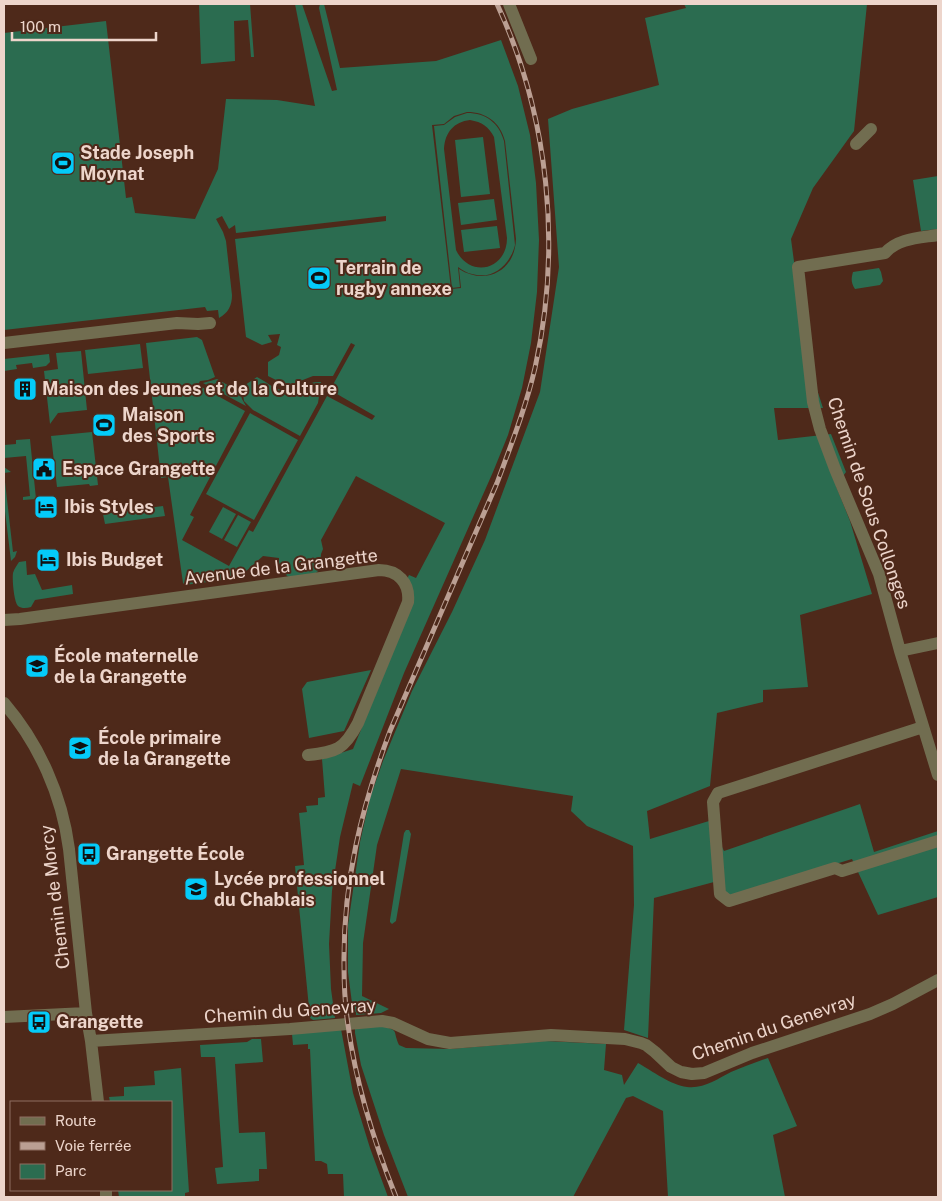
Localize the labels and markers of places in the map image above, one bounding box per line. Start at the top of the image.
place label: Stade Joseph Moynat [80,142,194,184]
sports icon: Stade Joseph Moynat [50,150,76,176]
place label: Terrain de rugby annexe [336,257,452,299]
sports icon: Terrain de rugby annexe [306,265,332,291]
building icon: Maison des Jeunes et de la Culture [12,376,38,402]
place label: Maison des Jeunes et de la Culture [42,378,337,399]
place label: Maison des Sports [122,404,215,446]
sports icon: Maison des Sports [91,412,117,438]
public building icon: Espace Grangette [31,456,57,482]
place label: Espace Grangette [62,458,215,479]
hotel icon: Ibis Styles [33,494,59,520]
place label: Ibis Styles [64,496,154,517]
hotel icon: Ibis Budget [35,547,61,573]
place label: Ibis Budget [66,549,163,570]
place label: École maternelle de la Grangette [54,644,199,687]
school or university icon: École maternelle de la Grangette [24,653,50,679]
place label: École primaire de la Grangette [98,726,231,769]
school or university icon: École primaire de la Grangette [67,735,93,761]
bus stop icon: Grangette École [76,841,102,867]
place label: Grangette École [106,842,245,864]
place label: Lycée professionnel du Chablais [214,868,386,910]
school or university icon: Lycée professionnel du Chablais [183,876,209,902]
bus stop icon: Grangette [26,1009,52,1035]
place label: Grangette [56,1011,143,1032]

